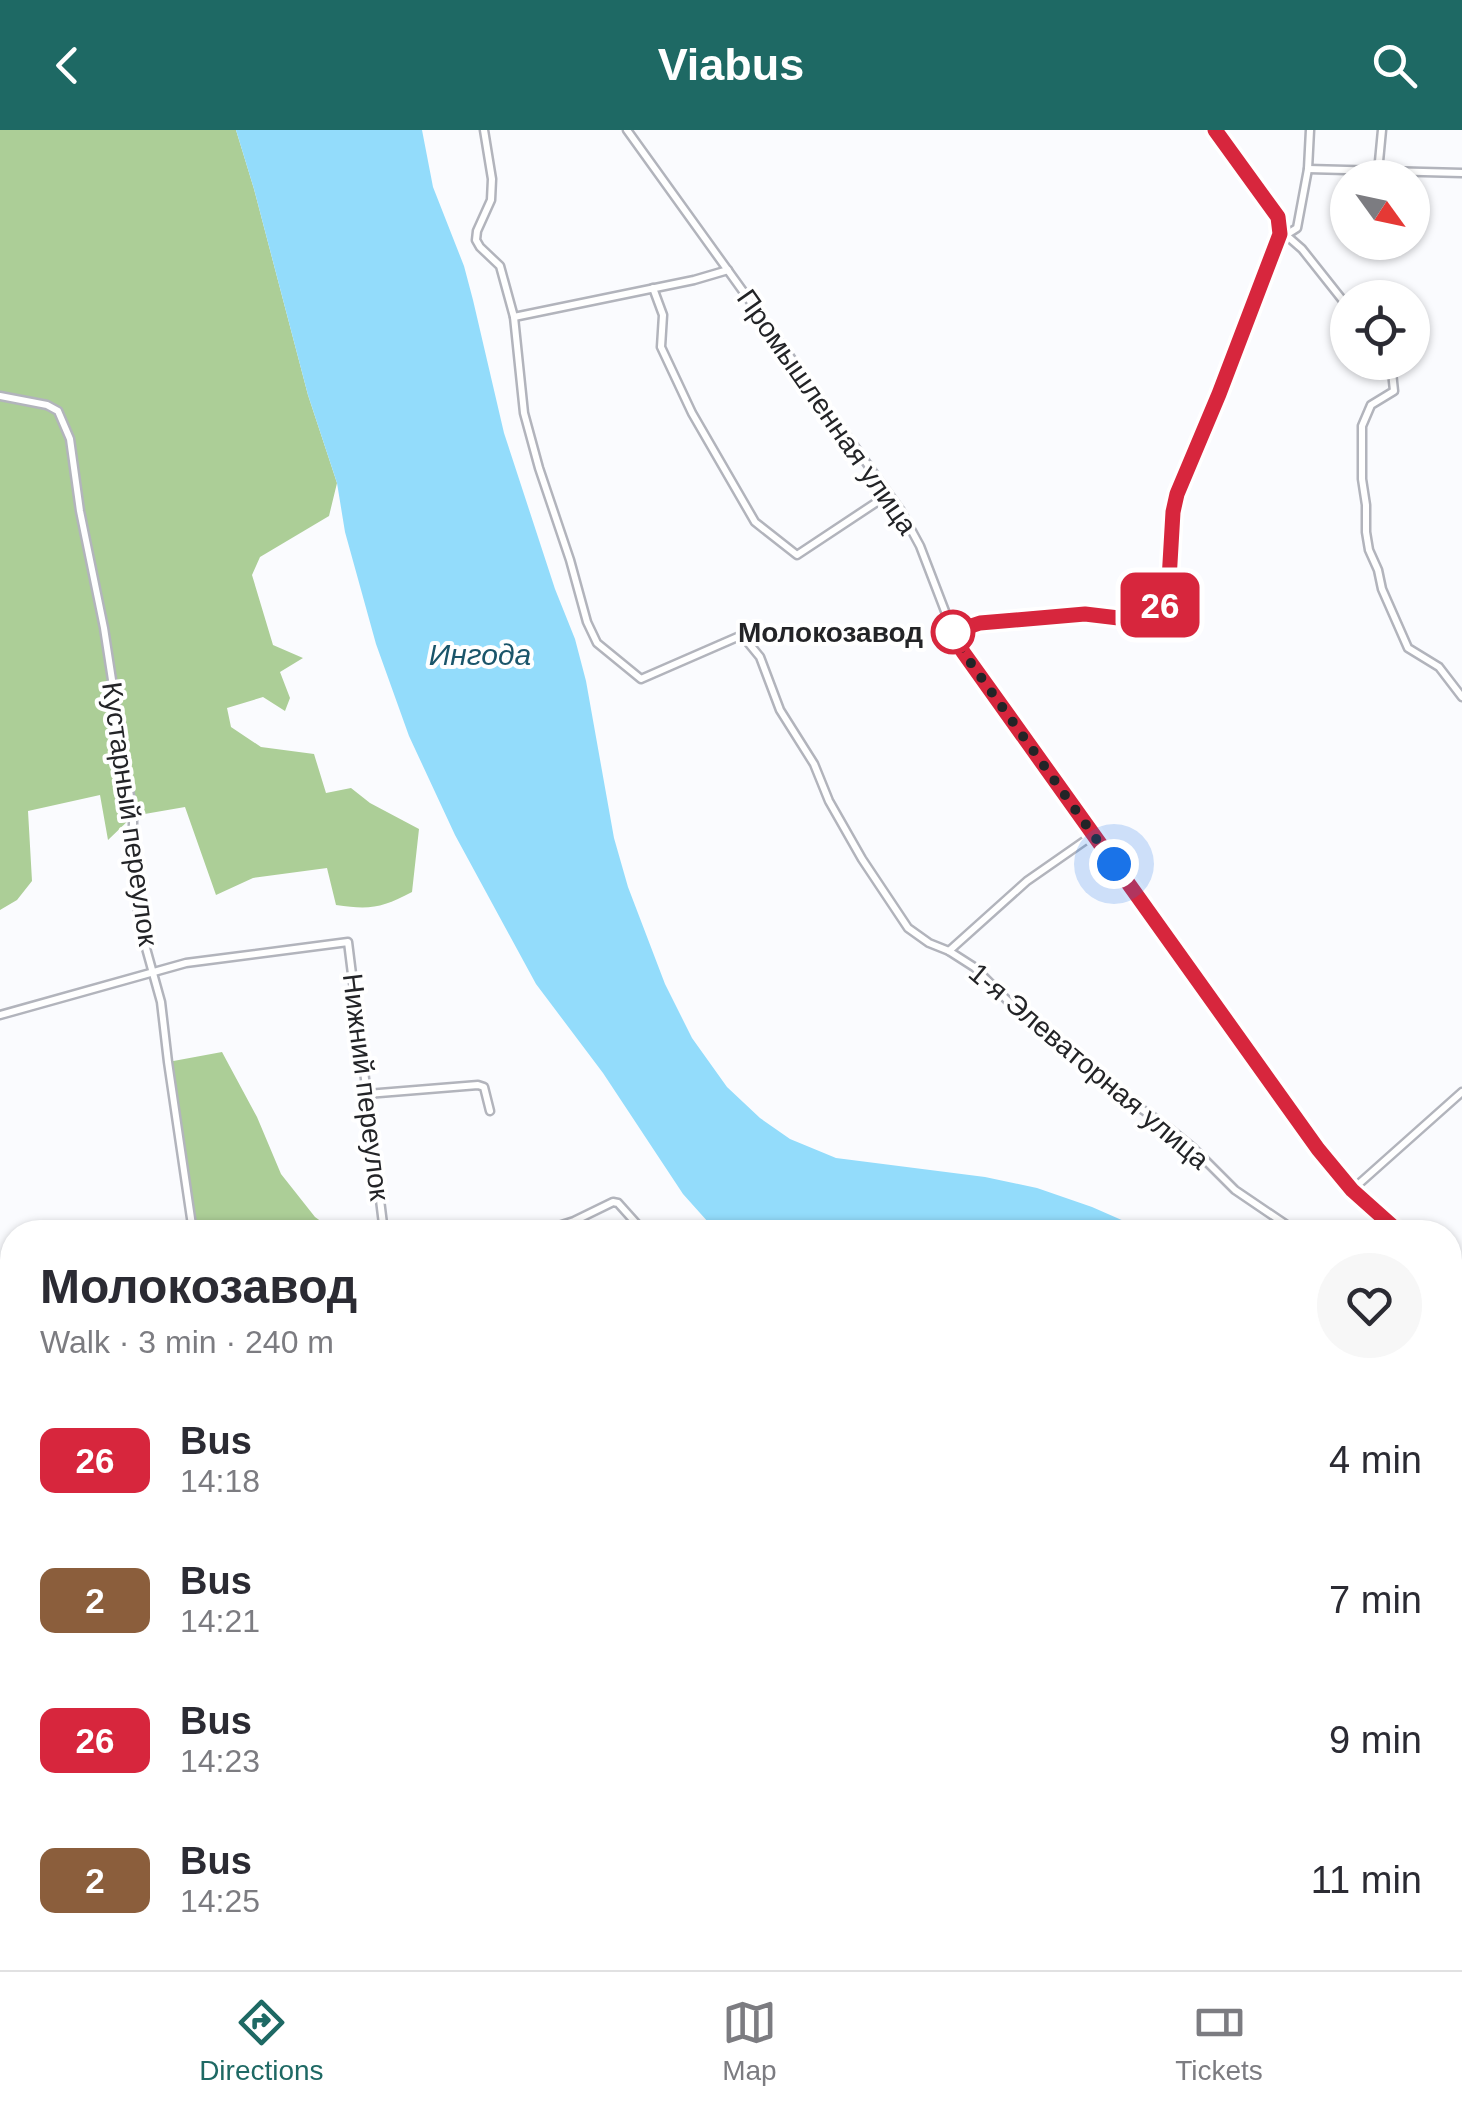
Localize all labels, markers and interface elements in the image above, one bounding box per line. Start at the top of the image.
icon: back [40,38,95,93]
icon: search [1367,38,1422,93]
text: Viabus [658,39,804,90]
north arrow [1330,160,1430,260]
map controls [1330,160,1430,380]
button: locate [1330,280,1430,380]
street label: Промышленная улица [731,284,924,541]
line badge: 26 [1115,572,1205,638]
text: 26 [1141,586,1179,625]
marker: Молокозавод [932,611,974,653]
place label: Молокозавод [738,617,923,648]
water label: Ингода [429,638,531,671]
street label: Кустарный переулок [96,680,164,949]
your location [1089,839,1139,889]
street label: 1-я Элеваторная улица [963,957,1215,1176]
street label: Нижний переулок [337,972,395,1203]
button: heart [1317,1253,1422,1358]
text: Молокозавод [40,1260,357,1313]
text: Walk · 3 min · 240 m [40,1324,334,1360]
text: Bus [180,1420,252,1462]
text: 4 min [1329,1439,1422,1481]
text: 26 [76,1441,114,1480]
text: 14:18 [180,1463,260,1499]
text: Bus [180,1560,252,1602]
text: 7 min [1329,1579,1422,1621]
text: 2 [85,1581,105,1620]
text: 14:21 [180,1603,260,1639]
text: Bus [180,1700,252,1742]
text: 9 min [1329,1719,1422,1761]
text: 26 [76,1721,114,1760]
text: 14:23 [180,1743,260,1779]
text: Bus [180,1840,252,1882]
text: 11 min [1311,1859,1422,1901]
text: 2 [85,1861,105,1900]
text: 14:25 [180,1883,260,1919]
tab: Directions [199,1995,324,2087]
tab: Map [722,1995,777,2087]
tab: Tickets [1175,1995,1263,2087]

